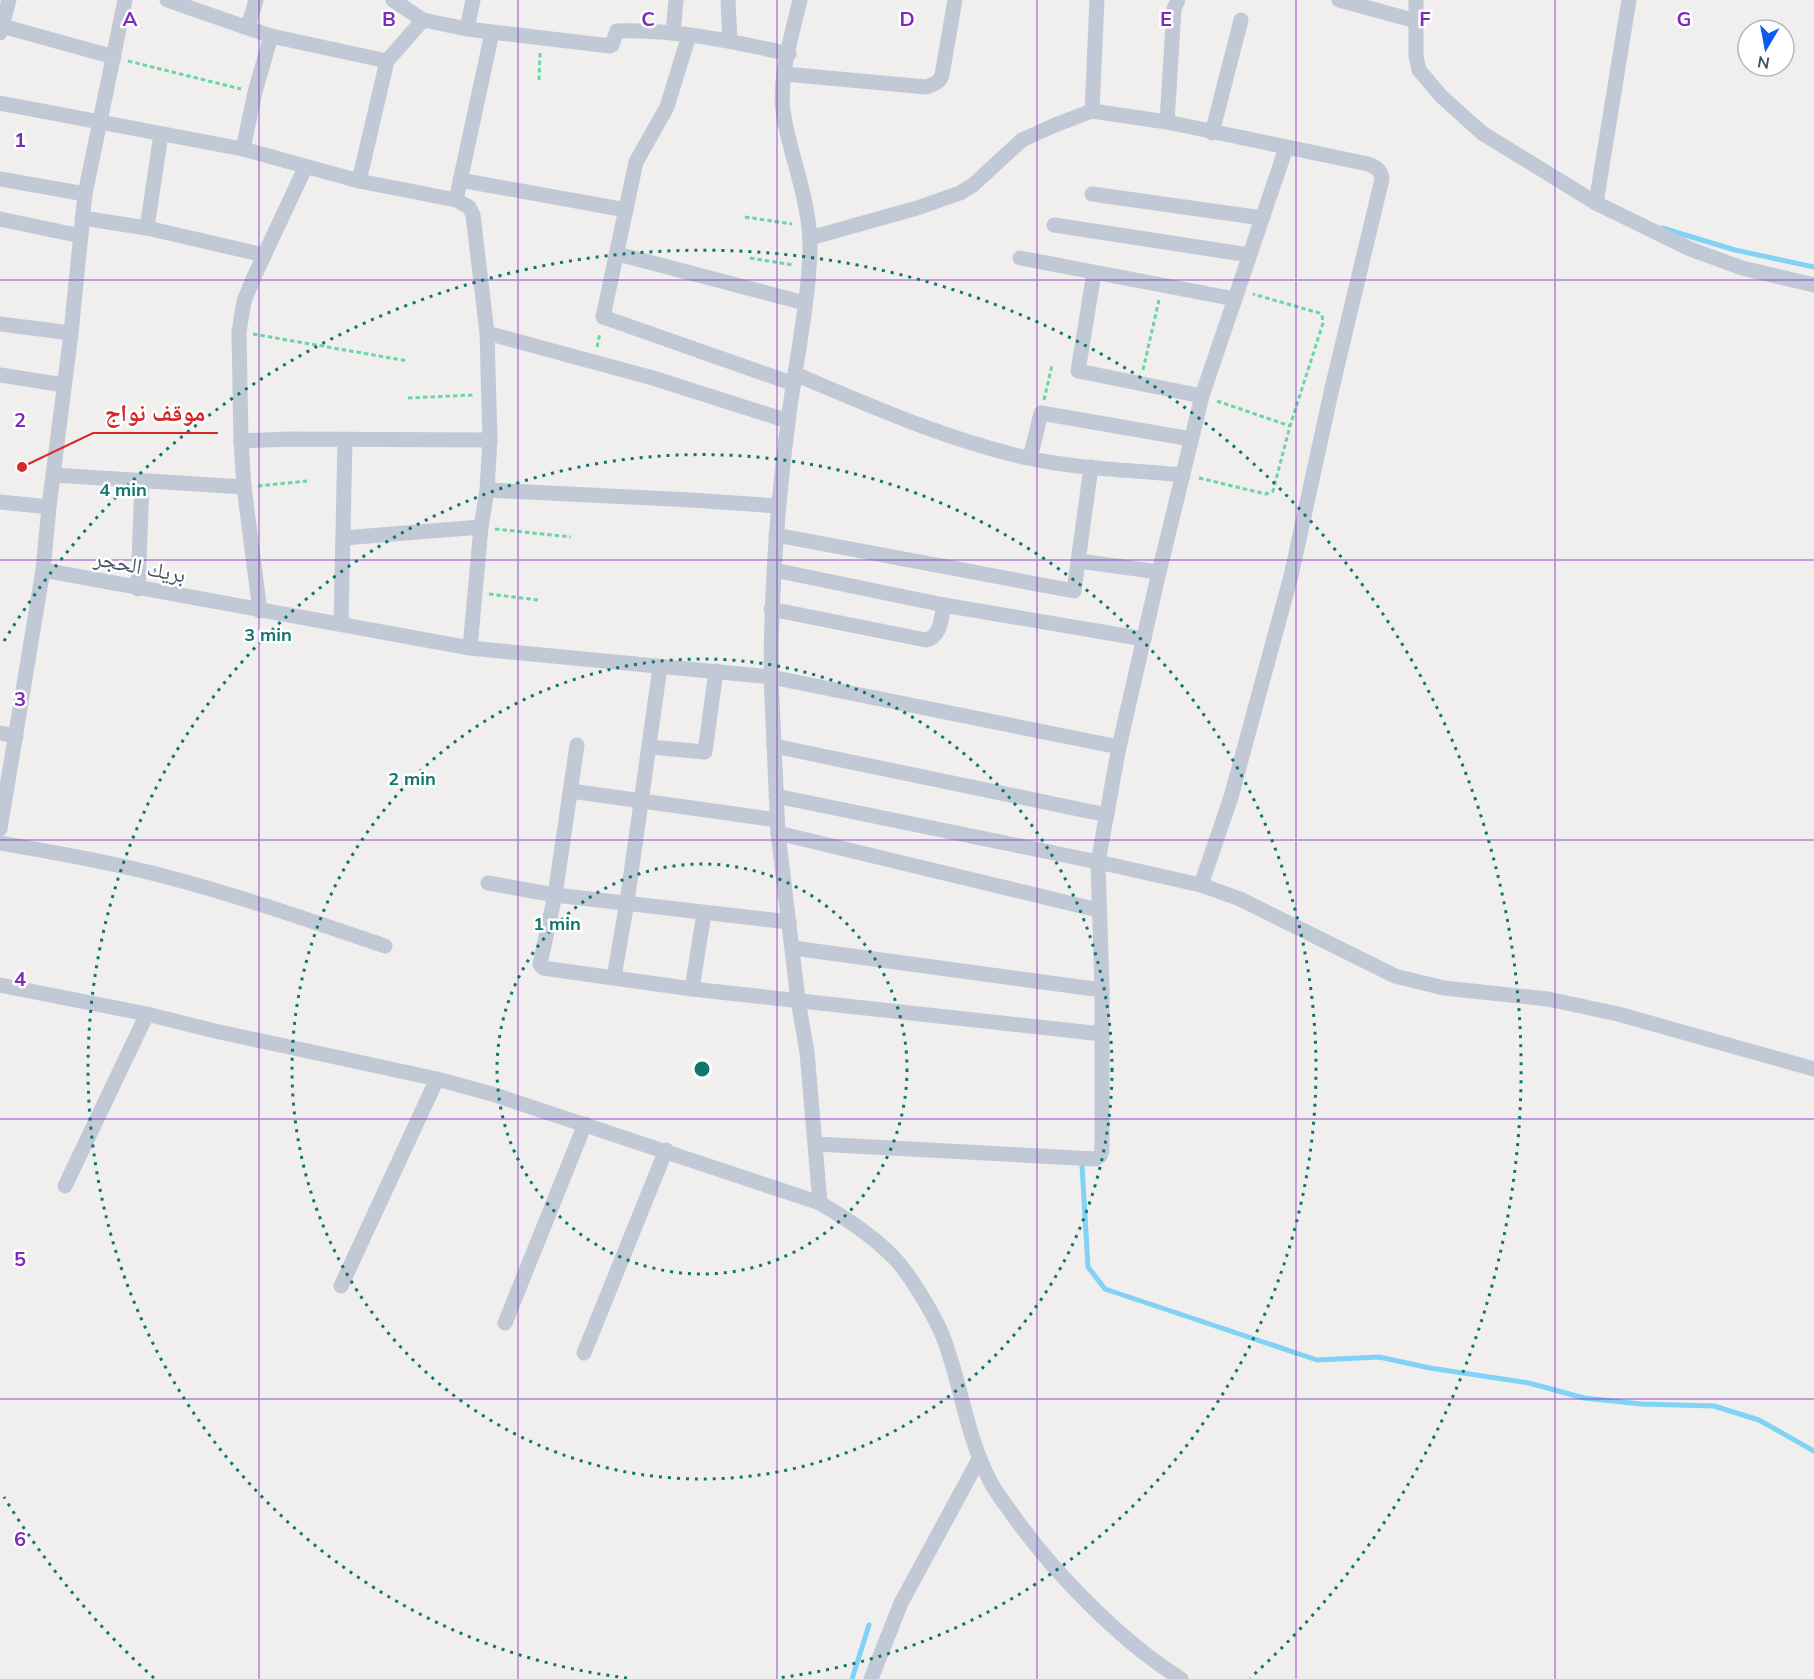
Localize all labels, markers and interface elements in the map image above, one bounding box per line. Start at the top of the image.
text: A [123,6,138,31]
text: B [382,6,396,31]
text: C [641,6,655,31]
text: D [899,6,915,31]
text: E [1160,6,1172,31]
text: F [1419,6,1431,31]
text: G [1677,6,1691,31]
north arrow [1736,18,1796,78]
text: N [1756,52,1771,74]
text: 1 [14,127,26,152]
callout: موقف نواج [93,391,218,433]
text: موقف نواج [105,397,205,428]
text: 2 [14,407,26,432]
text: 4 min [99,478,147,501]
street label: بريك الحجر [91,543,188,589]
text: 3 min [244,623,292,646]
text: 3 [14,686,26,711]
text: 2 min [388,767,436,790]
text: 1 min [533,912,581,935]
text: 4 [14,966,26,991]
centre of rings [692,1059,712,1079]
text: 5 [14,1246,26,1271]
text: 6 [14,1526,26,1551]

